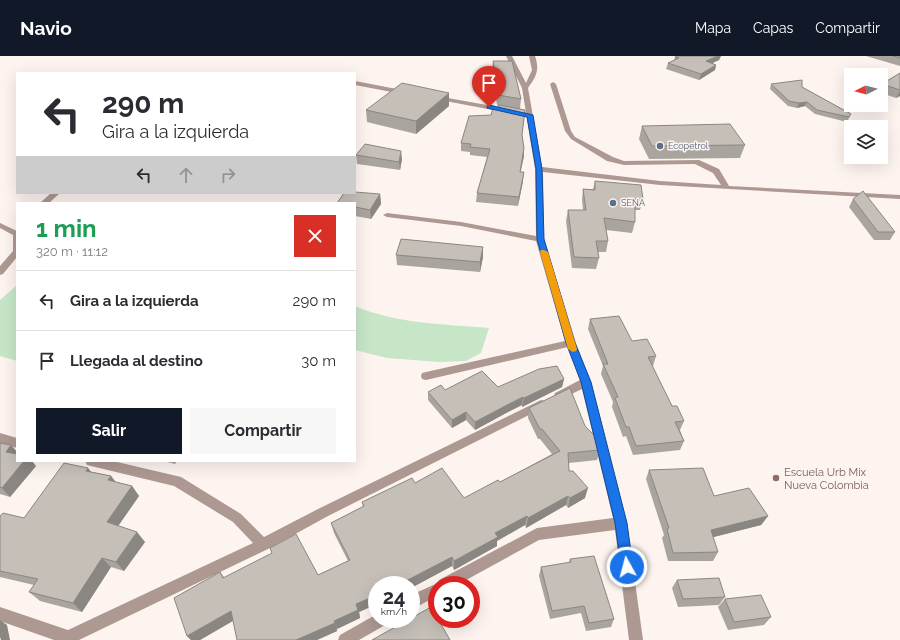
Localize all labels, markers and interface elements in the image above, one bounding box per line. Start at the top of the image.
text: Navio [20,17,72,39]
text: Mapa [695,20,731,36]
text: Capas [753,20,793,36]
text: Compartir [815,20,880,36]
pin [472,66,506,107]
north arrow [844,68,888,112]
map controls [844,68,888,164]
icon: arrive [478,72,500,94]
text: 290 m [102,87,184,120]
icon: left [36,88,88,140]
button: layers [844,120,888,164]
text: Gira a la izquierda [102,121,249,142]
marker: Ecopetrol [655,141,665,151]
place label: Ecopetrol [668,141,709,151]
icon: left [133,164,155,186]
icon: ahead [175,164,197,186]
icon: right [217,164,239,186]
marker: SENA [608,198,618,208]
place label: SENA [621,198,645,208]
text: 1 min [36,214,97,243]
button: close [294,215,336,257]
text: 320 m · 11:12 [36,244,108,259]
icon: left [36,290,58,312]
text: Gira a la izquierda [70,292,199,310]
text: 290 m [293,292,336,310]
icon: arrive [36,350,58,372]
text: Llegada al destino [70,352,203,370]
text: 30 m [301,352,336,370]
button: Salir [36,408,182,454]
button: Compartir [190,408,336,454]
place label: Escuela Urb Mix Nueva Colombia [784,466,869,492]
marker: Escuela Urb Mix Nueva Colombia [771,473,781,483]
position arrow [606,546,648,588]
speed limit sign: 30 [428,576,480,628]
text: 24 [383,585,405,609]
text: km/h [381,606,407,617]

